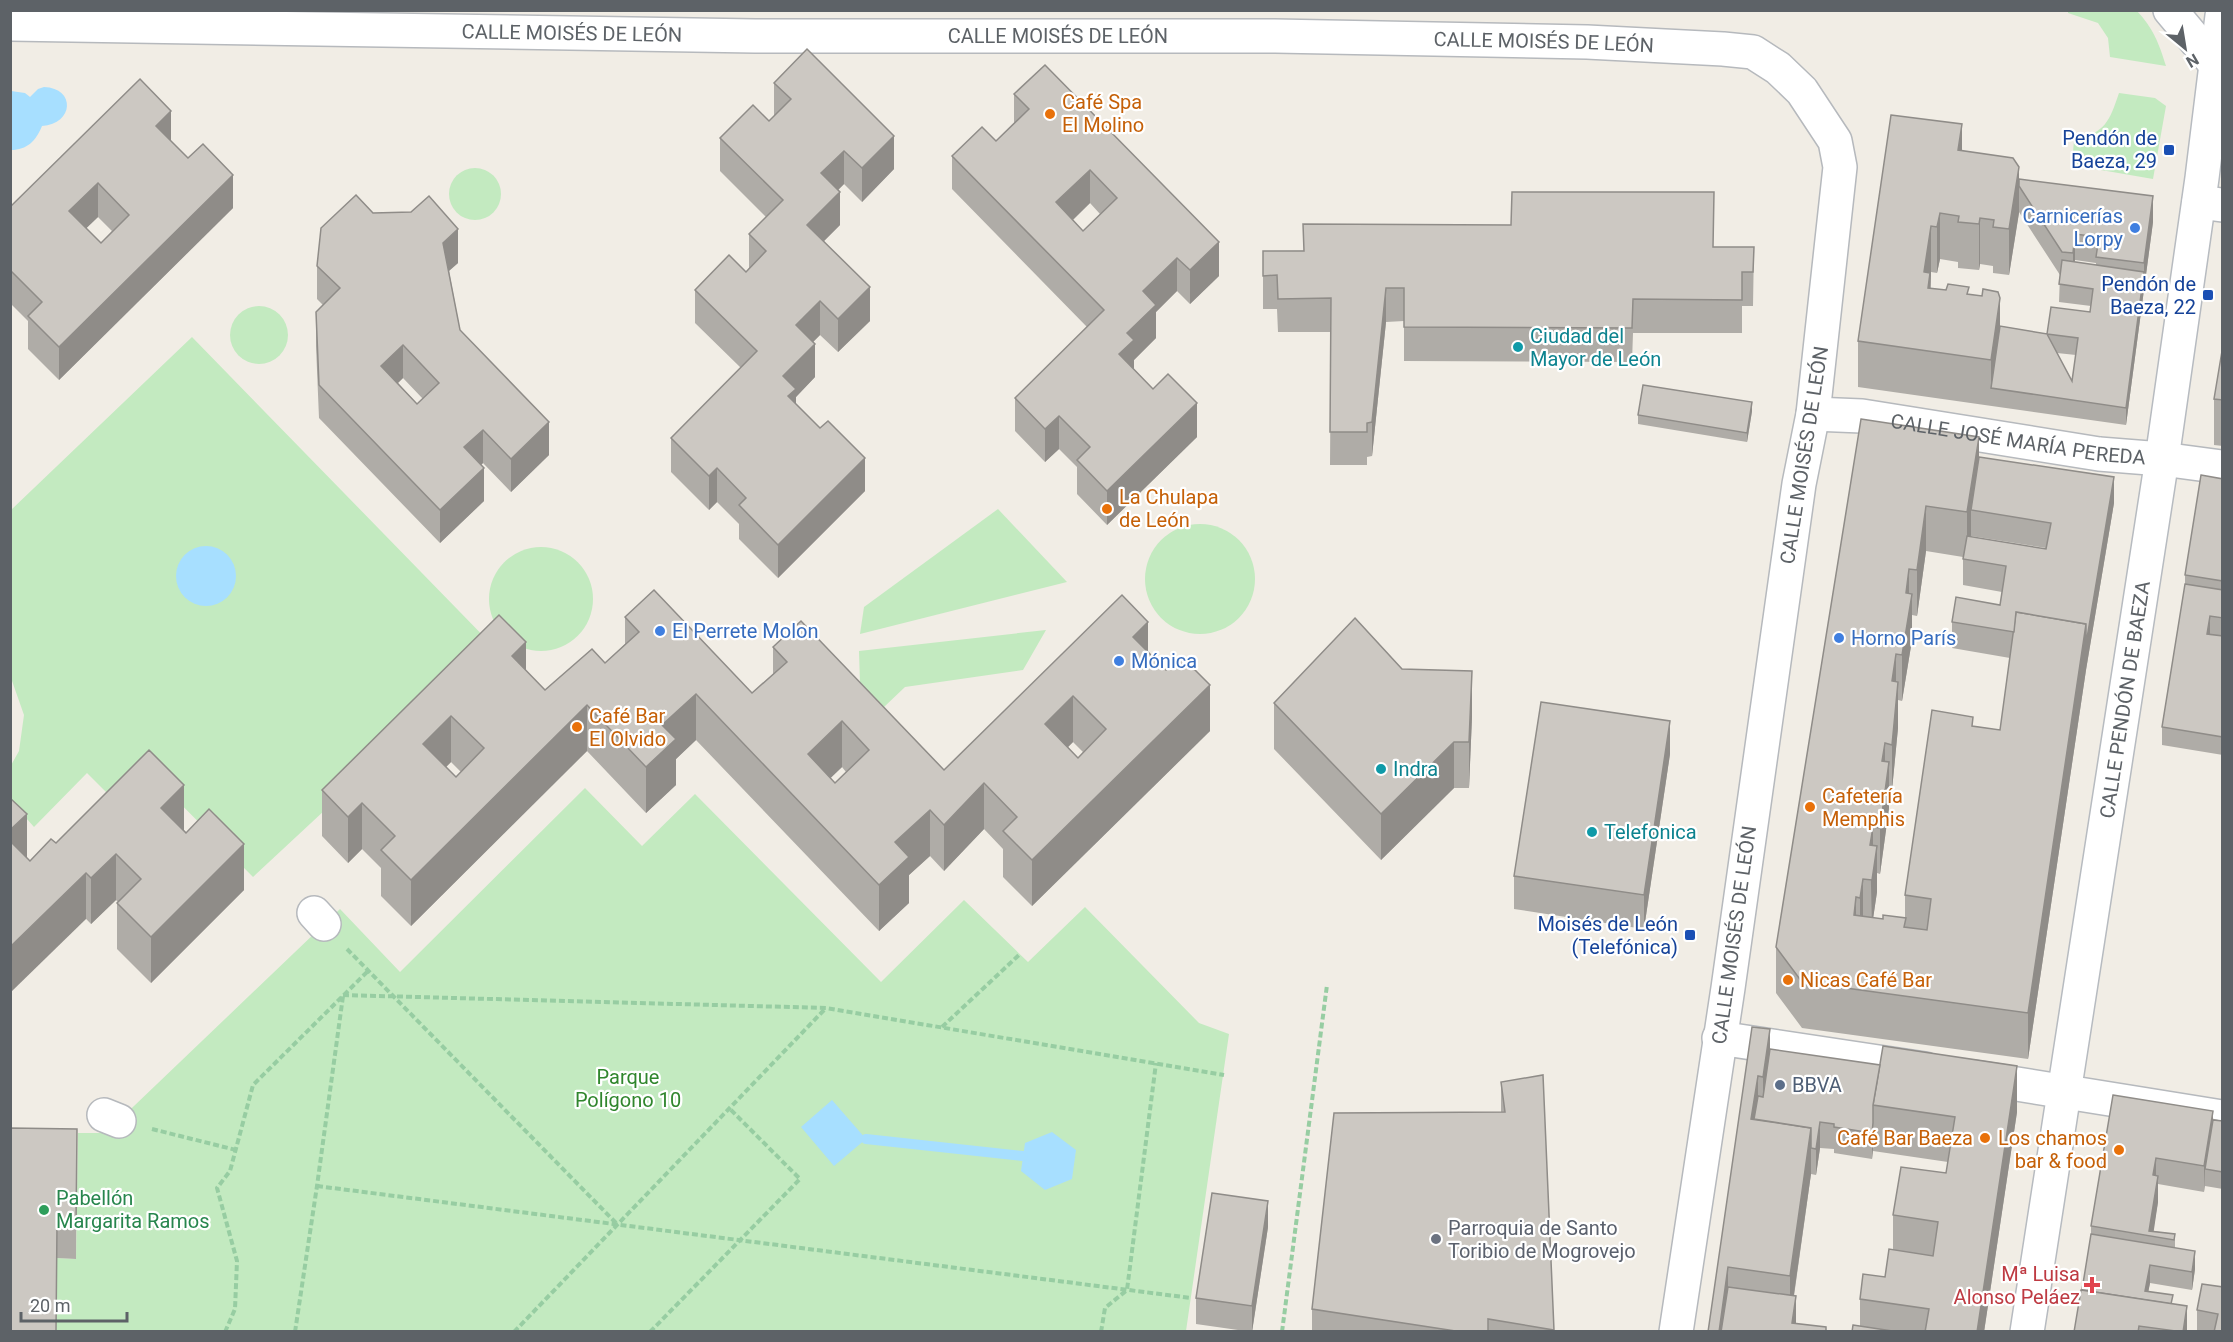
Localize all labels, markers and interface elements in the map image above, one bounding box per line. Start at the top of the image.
north arrow [2155,18,2215,78]
street label: CALLE MOISÉS DE LEÓN [462,19,682,47]
street label: CALLE MOISÉS DE LEÓN [948,24,1168,48]
street label: CALLE MOISÉS DE LEÓN [1433,27,1655,57]
text: N [2183,50,2202,72]
place label: Café Spa El Molino [1062,90,1144,137]
marker: Café Spa El Molino [1043,107,1057,121]
place label: Pendón de Baeza, 29 [2062,126,2157,173]
marker: Pendón de Baeza, 29 [2162,143,2176,157]
place label: Carnicerías Lorpy [2022,204,2124,251]
marker: Carnicerías Lorpy [2128,221,2142,235]
place label: Pendón de Baeza, 22 [2101,272,2196,319]
marker: Pendón de Baeza, 22 [2201,288,2215,302]
place label: Ciudad del Mayor de León [1530,324,1661,371]
marker: Ciudad del Mayor de León [1511,340,1525,354]
street label: CALLE MOISÉS DE LEÓN [1775,344,1833,566]
street label: CALLE JOSÉ MARÍA PEREDA [1889,409,2146,470]
place label: La Chulapa de León [1119,485,1219,532]
marker: La Chulapa de León [1100,502,1114,516]
street label: CALLE PENDÓN DE BAEZA [2095,579,2155,820]
place label: El Perrete Molon [672,619,819,643]
marker: El Perrete Molon [653,624,667,638]
place label: Horno París [1851,626,1956,650]
marker: Horno París [1832,631,1846,645]
place label: Mónica [1131,649,1197,673]
marker: Mónica [1112,654,1126,668]
place label: Café Bar El Olvido [589,704,666,751]
marker: Café Bar El Olvido [570,720,584,734]
place label: Indra [1393,757,1438,781]
marker: Indra [1374,762,1388,776]
place label: Cafetería Memphis [1822,784,1905,831]
marker: Cafetería Memphis [1803,800,1817,814]
place label: Telefonica [1604,820,1697,844]
street label: CALLE MOISÉS DE LEÓN [1707,824,1761,1046]
marker: Telefonica [1585,825,1599,839]
place label: Moisés de León (Telefónica) [1537,912,1678,959]
marker: Moisés de León (Telefónica) [1683,928,1697,942]
place label: Nicas Café Bar [1800,968,1932,992]
marker: Nicas Café Bar [1781,973,1795,987]
park label: Parque Polígono 10 [575,1065,681,1112]
place label: BBVA [1792,1073,1842,1097]
marker: BBVA [1773,1078,1787,1092]
place label: Café Bar Baeza [1837,1126,1973,1150]
place label: Los chamos bar & food [1998,1126,2107,1173]
marker: Café Bar Baeza [1978,1131,1992,1145]
marker: Los chamos bar & food [2112,1143,2126,1157]
place label: Pabellón Margarita Ramos [56,1186,210,1233]
marker: Pabellón Margarita Ramos [37,1203,51,1217]
place label: Parroquia de Santo Toribio de Mogrovejo [1448,1216,1636,1263]
marker: Parroquia de Santo Toribio de Mogrovejo [1429,1232,1443,1246]
place label: Mª Luisa Alonso Peláez [1954,1262,2080,1309]
marker: Mª Luisa Alonso Peláez [2085,1278,2099,1292]
scale bar [21,1285,128,1323]
text: 20 m [30,1295,70,1316]

